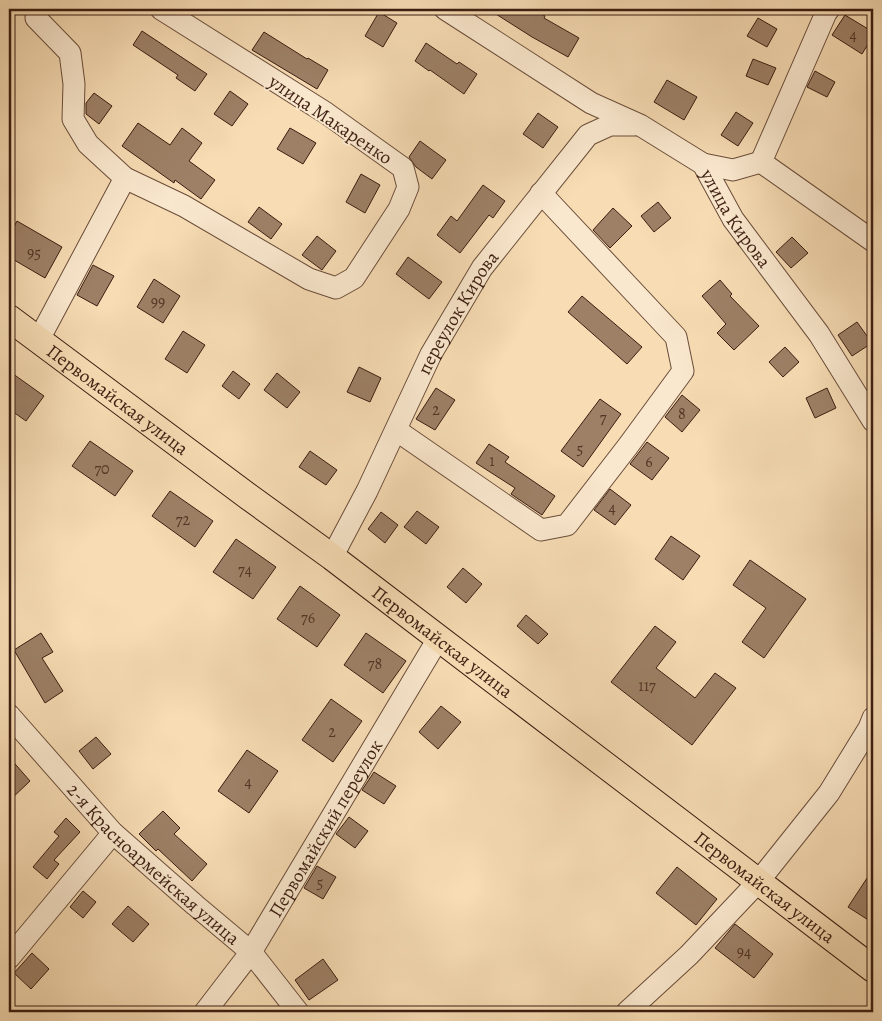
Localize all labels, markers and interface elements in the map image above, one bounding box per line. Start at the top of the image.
house number: 4 [849,24,857,46]
street label: улица Макаренко [263,68,397,171]
street label: улица Кирова [694,164,777,274]
house number: 95 [27,242,41,264]
street label: переулок Кирова [411,245,505,379]
house number: 99 [151,291,165,313]
street label: Первомайская улица [41,339,194,462]
house number: 2 [432,399,440,421]
house number: 8 [678,403,686,425]
house number: 7 [600,407,607,429]
house number: 5 [577,438,584,460]
house number: 1 [489,450,495,472]
house number: 6 [645,451,653,473]
house number: 70 [94,458,110,480]
house number: 4 [608,497,616,519]
house number: 72 [176,509,191,531]
house number: 74 [238,559,252,581]
street label: Первомайская улица [366,580,518,704]
house number: 76 [301,607,315,629]
house number: 78 [368,653,382,675]
house number: 117 [638,675,656,697]
house number: 2 [328,721,336,743]
street label: Первомайский переулок [263,735,389,922]
house number: 4 [244,771,252,793]
street label: 2-я Красноармейская улица [61,778,245,951]
street label: Первомайская улица [688,825,840,950]
house number: 5 [317,872,324,894]
house number: 94 [737,941,751,963]

